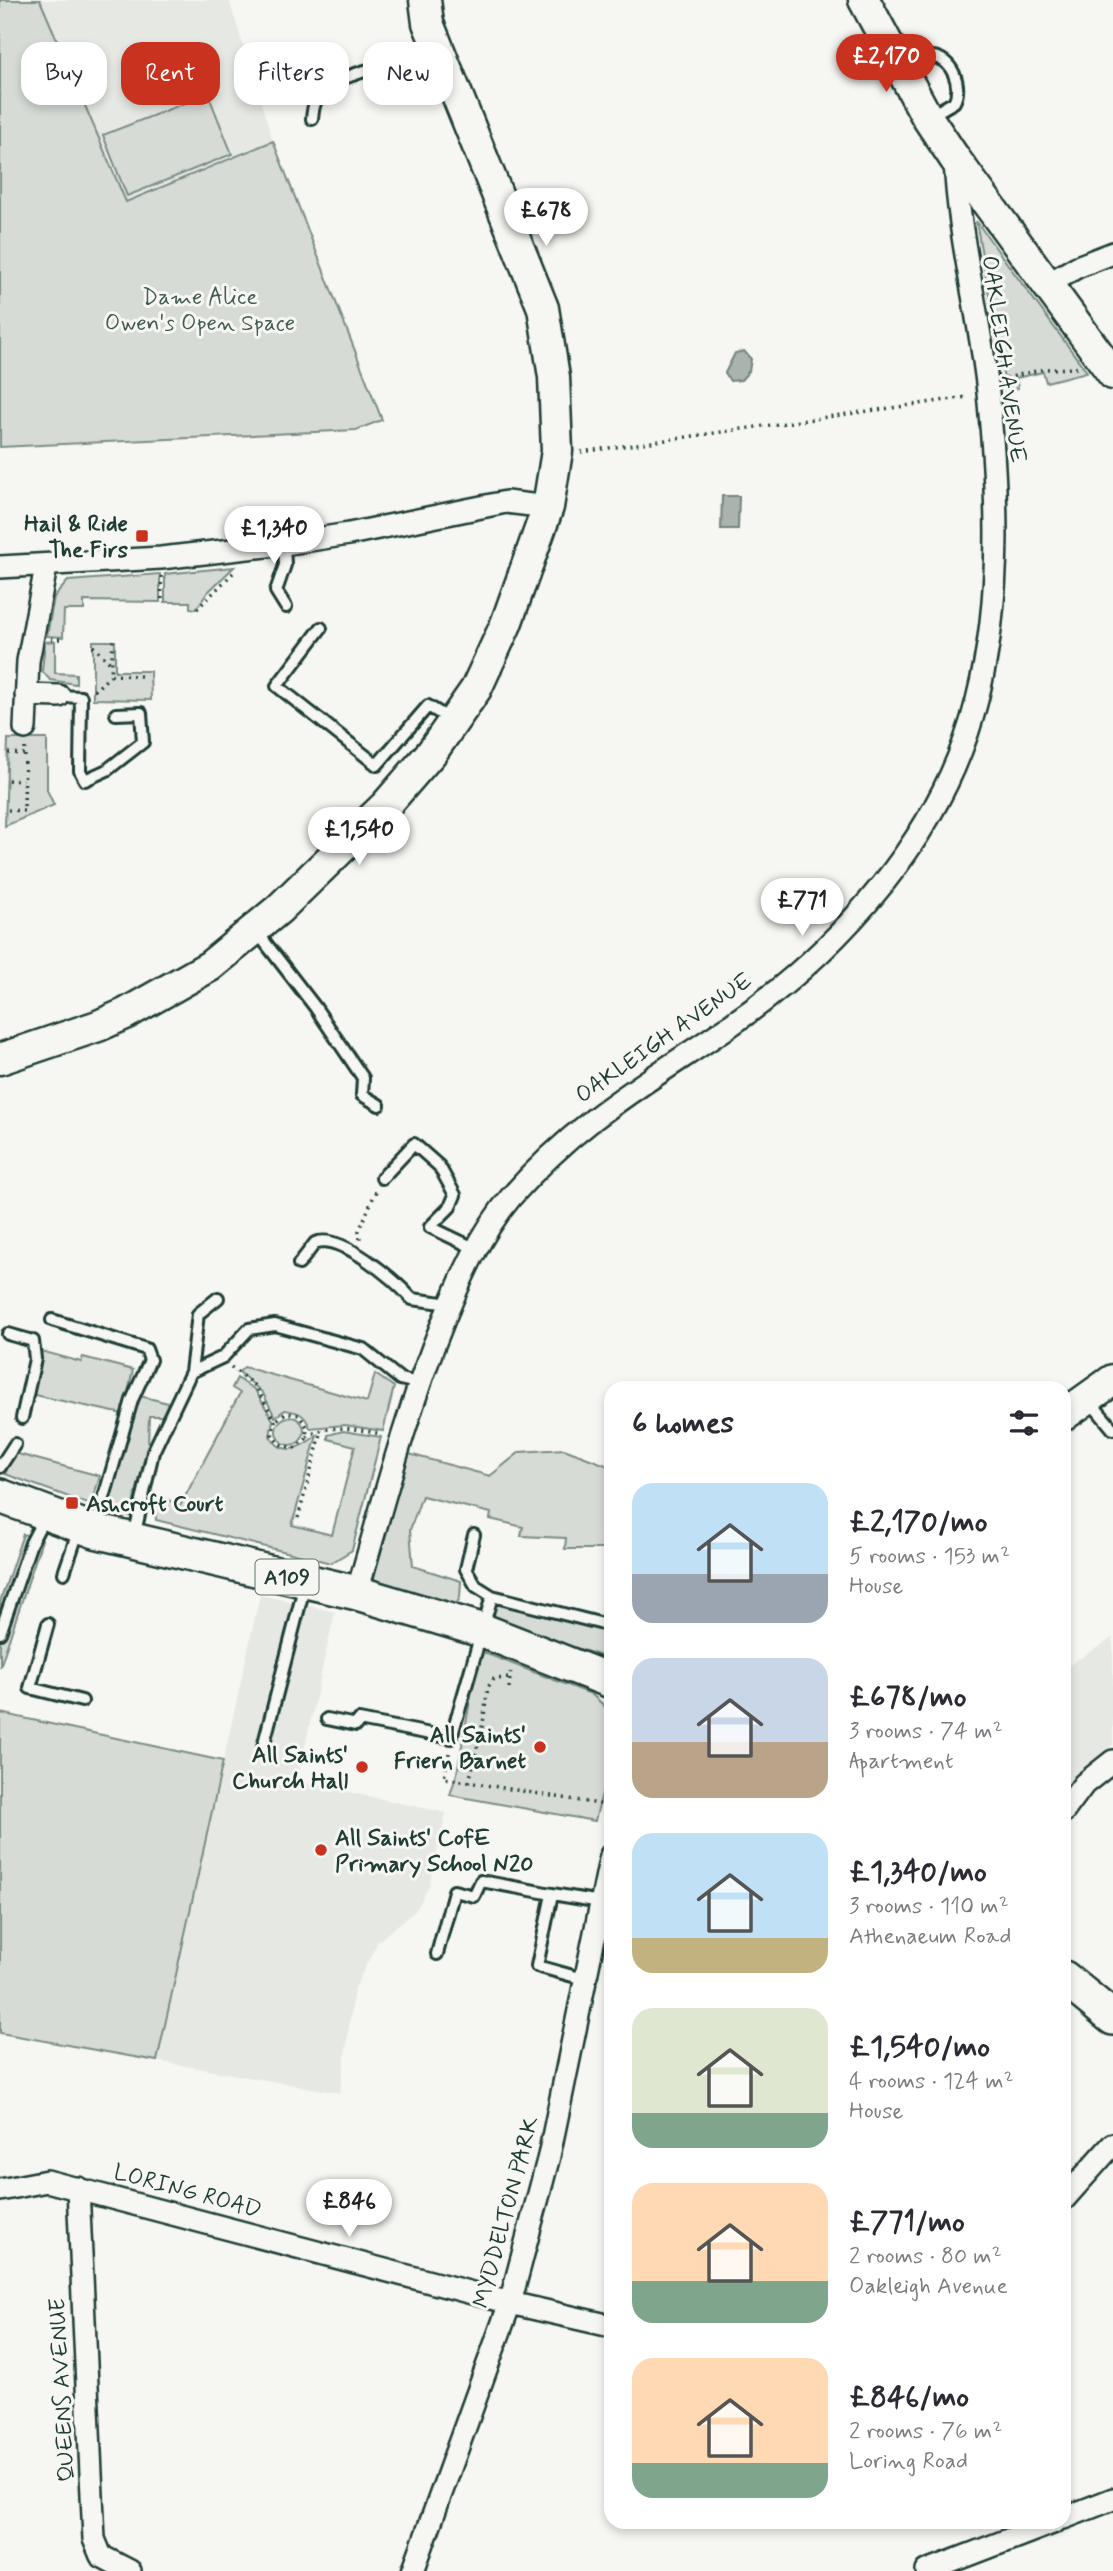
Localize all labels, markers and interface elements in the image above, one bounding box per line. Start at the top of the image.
pin: £2,170 [829,34,943,94]
chip: Buy [21,42,107,105]
chip: Rent [121,42,220,105]
chip: Filters [234,42,349,105]
chip: New [363,42,453,105]
text: £2,170 [852,42,920,72]
pin: £678 [505,188,587,248]
text: £678 [520,196,572,226]
street label: OAKLEIGH AVENUE [974,254,1032,465]
park label: Dame Alice Owen's Open Space [105,283,295,339]
pin: £1,340 [217,506,331,566]
place label: Hail & Ride The Firs [24,510,129,566]
text: £1,340 [240,514,308,544]
marker: Hail & Ride The Firs [134,528,150,544]
pin: £1,540 [302,808,416,867]
text: £1,540 [324,815,394,845]
pin: £771 [761,878,843,938]
text: £771 [777,886,827,916]
street label: OAKLEIGH AVENUE [570,966,758,1111]
text: 6 homes [632,1404,734,1443]
icon: filters [1005,1404,1043,1442]
place label: Ashcroft Court [86,1490,224,1520]
marker: Ashcroft Court [64,1495,80,1511]
text: £2,170/mo [849,1503,987,1542]
icon: home [688,1511,772,1595]
text: 5 rooms · 153 m² [849,1542,1010,1572]
road number: A109 [256,1560,318,1594]
text: House [849,1572,903,1602]
text: £678/mo [849,1678,967,1717]
icon: home [688,1686,772,1770]
text: 3 rooms · 74 m² [849,1717,1003,1747]
place label: All Saints' Friern Barnet [394,1721,526,1777]
marker: All Saints' Friern Barnet [532,1739,548,1755]
place label: All Saints' Church Hall [232,1741,348,1797]
text: Apartment [849,1747,954,1777]
marker: All Saints' Church Hall [354,1759,370,1775]
place label: All Saints' CofE Primary School N20 [335,1824,534,1880]
marker: All Saints' CofE Primary School N20 [313,1842,329,1858]
text: £1,340/mo [849,1853,987,1892]
icon: home [688,1861,772,1945]
text: 3 rooms · 110 m² [849,1892,1009,1922]
text: Athenaeum Road [849,1922,1011,1952]
text: £1,540/mo [849,2028,990,2067]
icon: home [688,2036,772,2120]
text: 4 rooms · 124 m² [849,2067,1014,2097]
text: House [849,2097,903,2127]
street label: MYDDELTON PARK [467,2113,547,2312]
street label: LORING ROAD [110,2158,265,2226]
pin: £846 [308,2180,390,2239]
text: £846 [322,2187,376,2217]
text: £771/mo [849,2203,965,2242]
icon: home [688,2211,772,2295]
text: 2 rooms · 80 m² [849,2242,1002,2272]
text: Oakleigh Avenue [849,2272,1008,2302]
street label: QUEENS AVENUE [43,2297,83,2483]
text: £846/mo [849,2378,969,2417]
icon: home [688,2386,772,2470]
text: 2 rooms · 76 m² [849,2417,1002,2447]
text: Loring Road [849,2447,968,2477]

